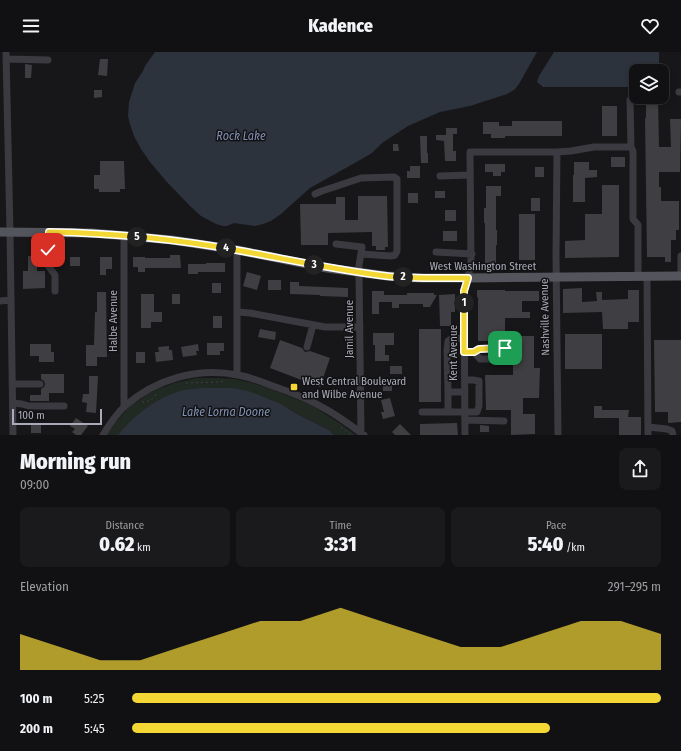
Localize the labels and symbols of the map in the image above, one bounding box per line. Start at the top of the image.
water label: Rock Lake [216,129,266,143]
pin: 5 [127,227,147,247]
pin [31,233,65,267]
pin: 4 [216,238,236,258]
pin: 3 [304,255,324,275]
street label: West Washington Street [430,260,537,273]
pin: 2 [393,267,413,287]
street label: Nashville Avenue [538,278,552,356]
street label: Halbe Avenue [107,290,120,352]
pin: 1 [454,293,474,313]
street label: Jamil Avenue [343,300,356,358]
street label: Kent Avenue [447,325,460,381]
pin [488,331,522,365]
place label: West Central Boulevard and Wilbe Avenue [302,375,406,401]
marker: West Central Boulevard and Wilbe Avenue [289,382,299,392]
water label: Lake Lorna Doone [182,405,270,419]
scale bar [12,407,102,426]

